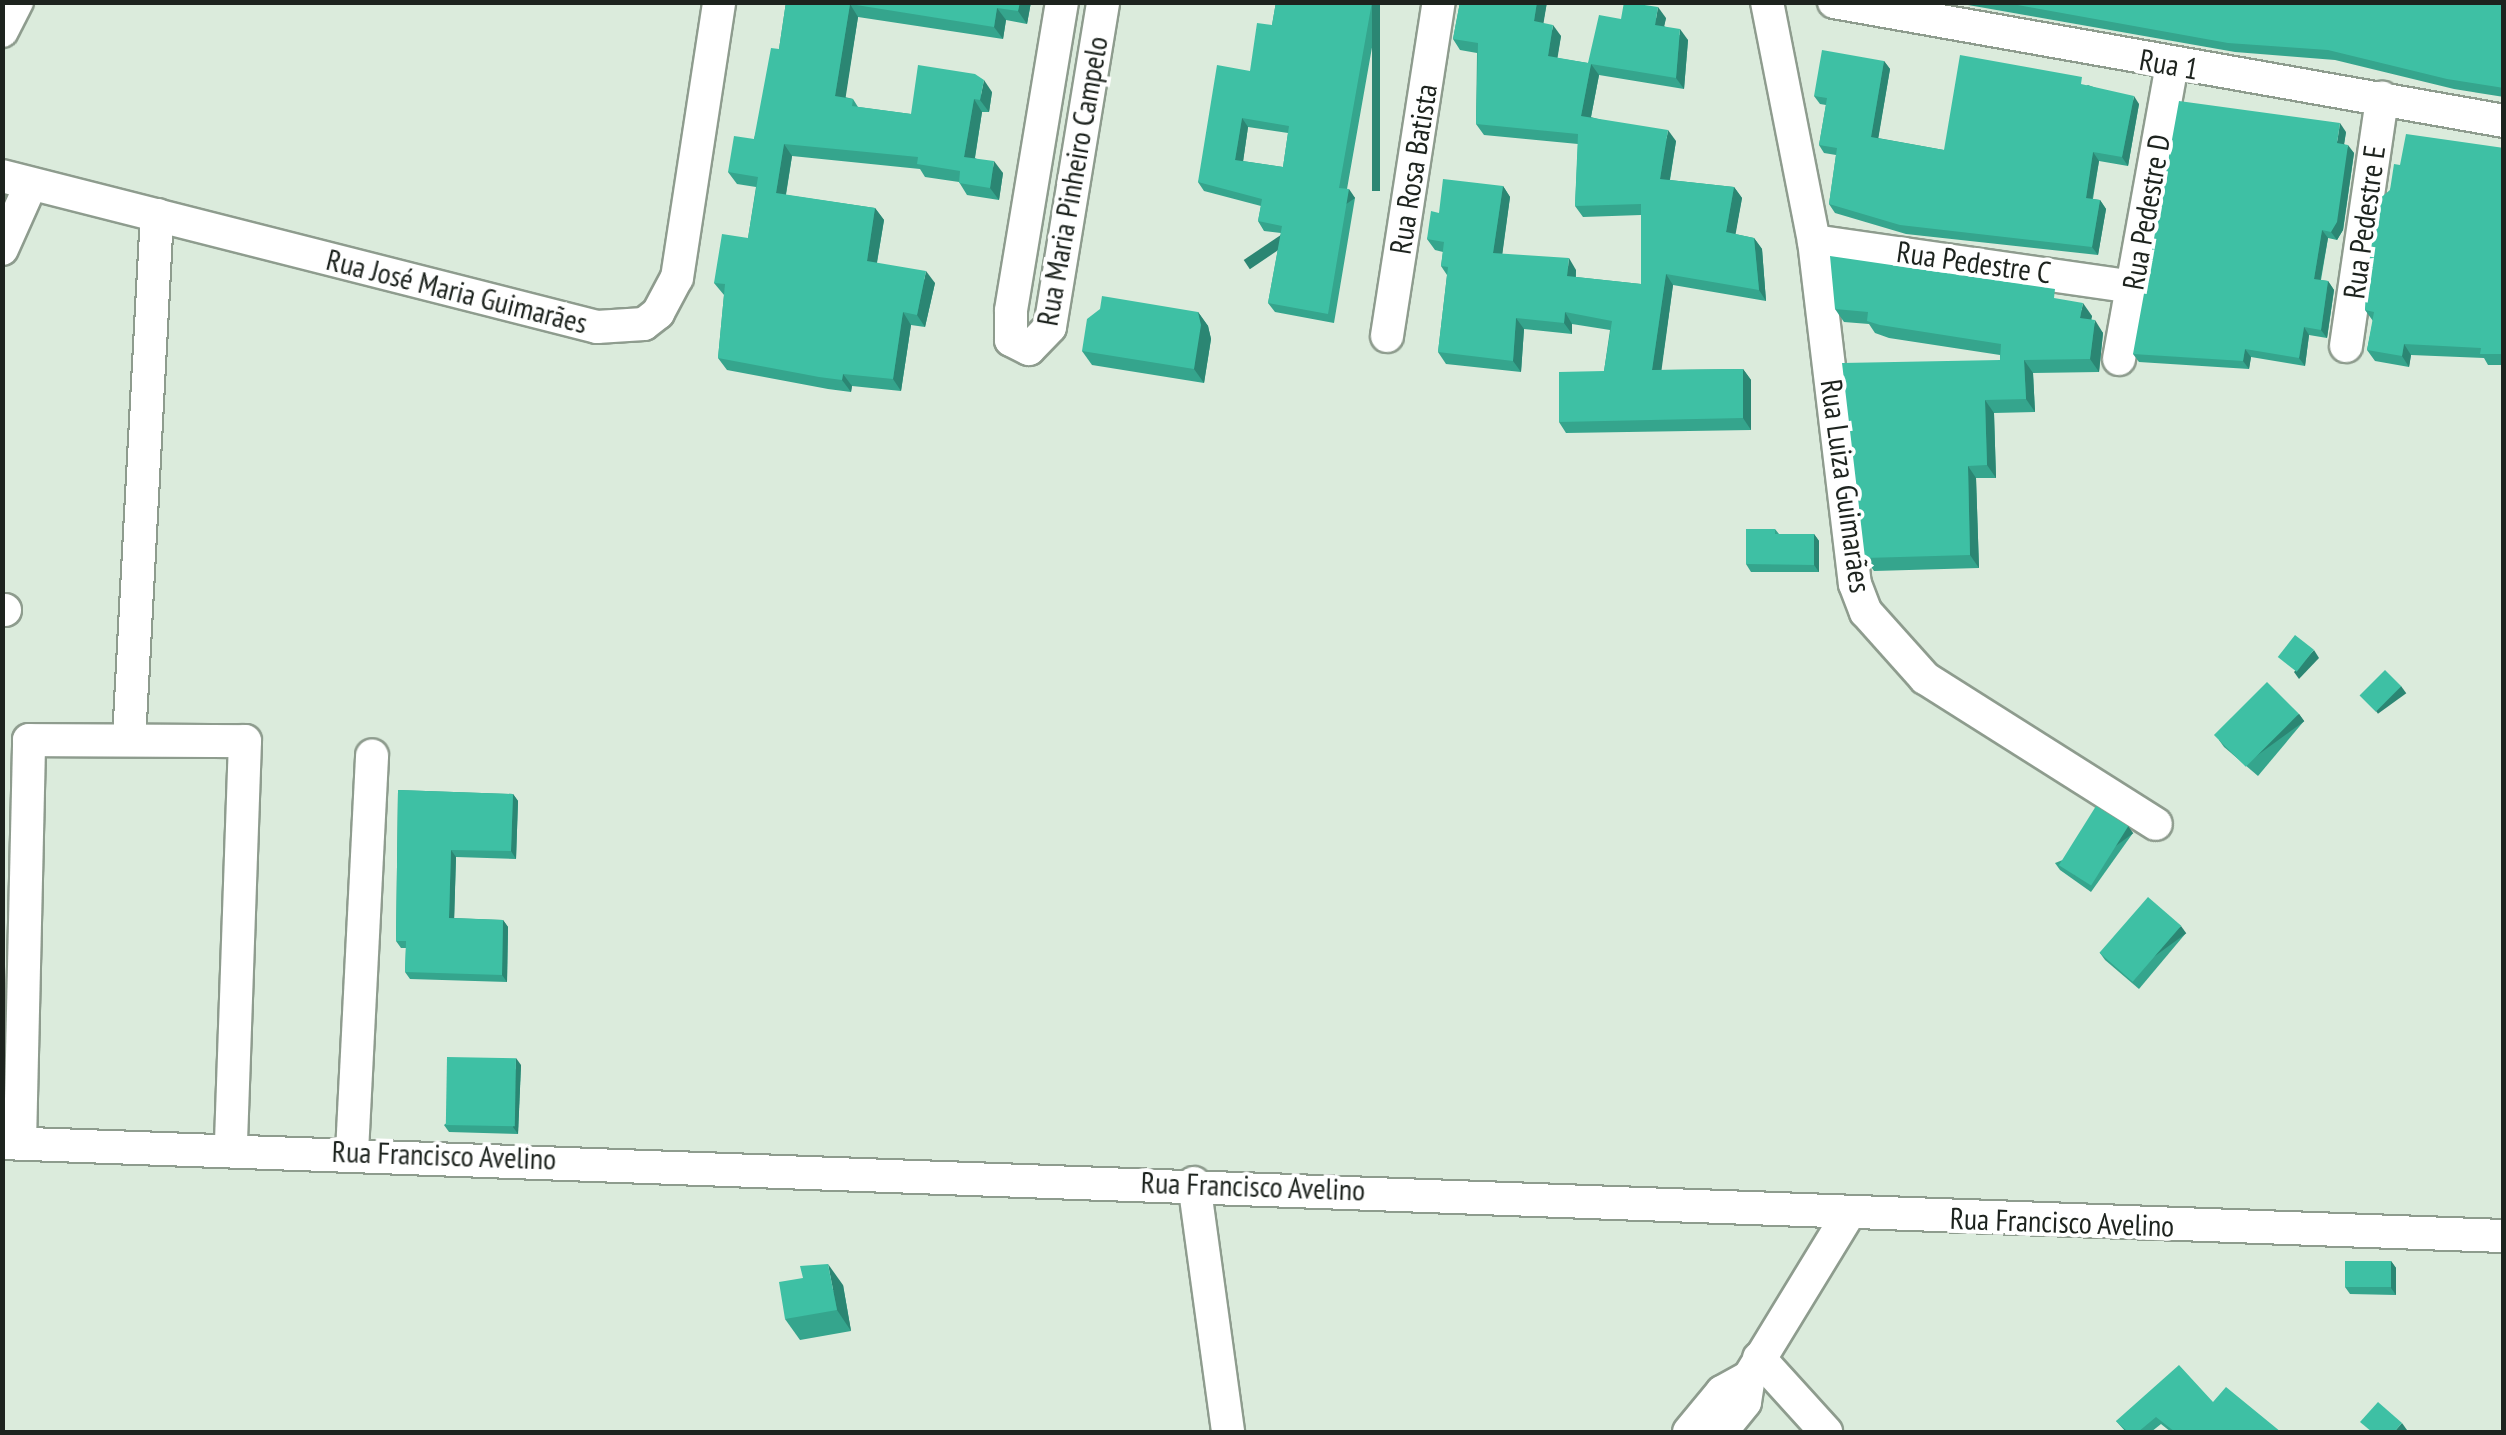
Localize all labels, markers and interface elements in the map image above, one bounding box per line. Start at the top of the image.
street label: Rua Maria Pinheiro Campelo [1029,34,1115,328]
street label: Rua 1 [2137,41,2201,87]
street label: Rua Rosa Batista [1382,81,1444,257]
street label: Rua Pedestre D [2115,131,2177,293]
street label: Rua Pedestre E [2335,143,2393,301]
street label: Rua Pedestre C [1895,233,2053,291]
street label: Rua José Maria Guimarães [323,241,591,341]
street label: Rua Luiza Guimarães [1813,377,1879,595]
street label: Rua Francisco Avelino [331,1133,557,1177]
street label: Rua Francisco Avelino [1140,1164,1366,1208]
street label: Rua Francisco Avelino [1949,1200,2175,1244]

